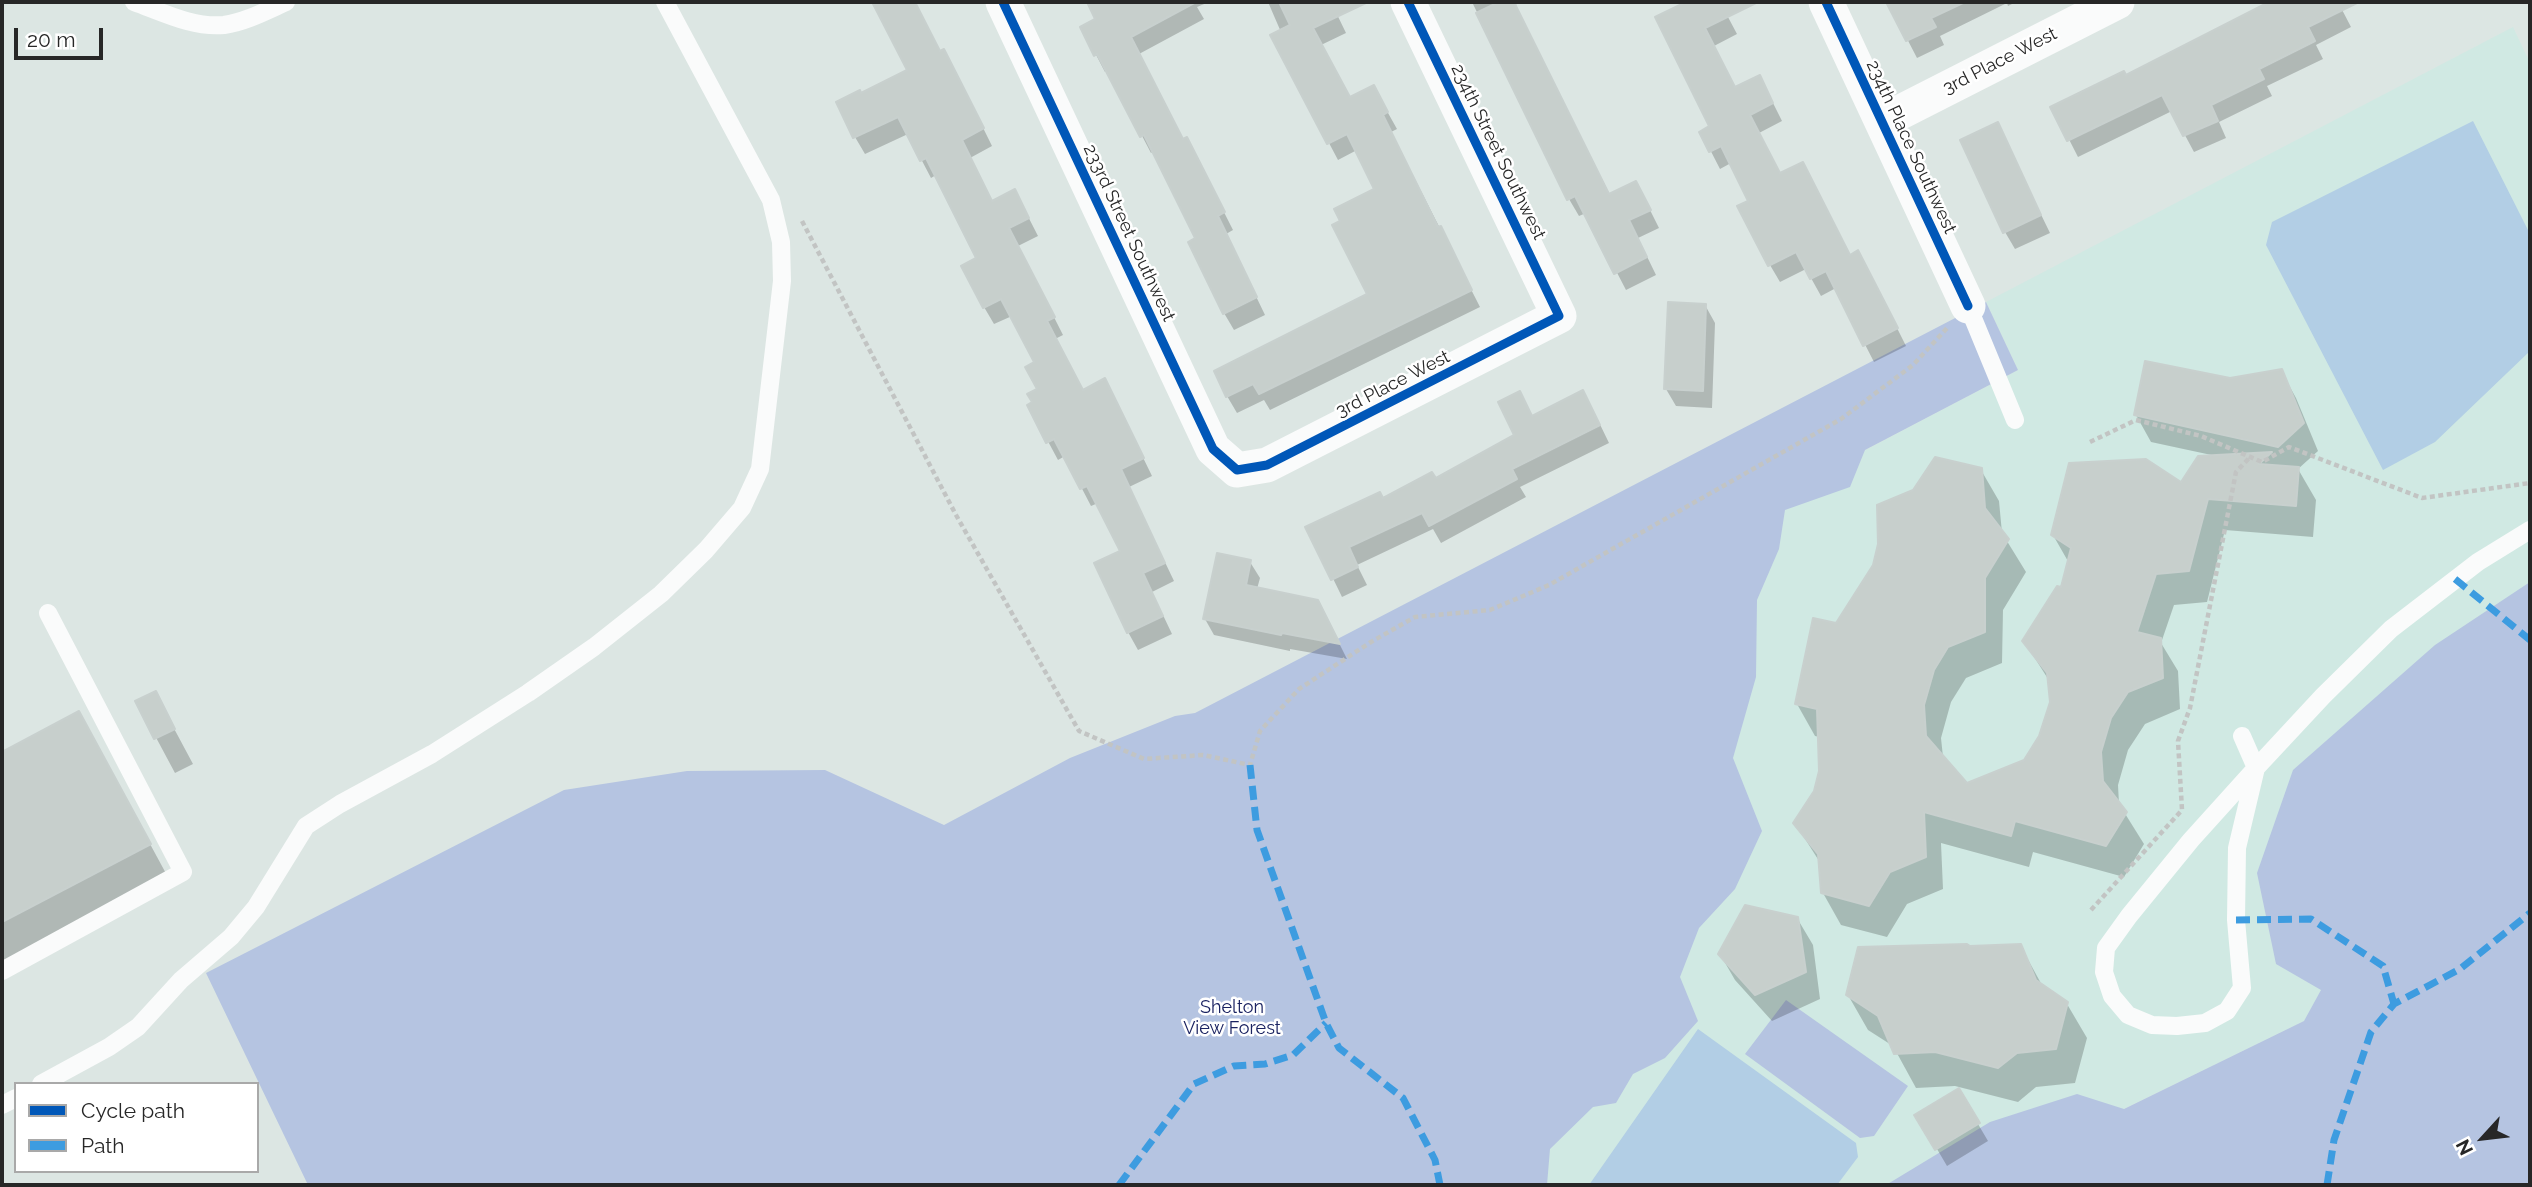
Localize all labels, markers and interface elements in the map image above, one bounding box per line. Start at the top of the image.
scale bar [18,14,107,58]
street label: 3rd Place West [1939,23,2061,99]
text: 20 m [27,27,75,52]
street label: 234th Place Southwest [1861,57,1961,237]
street label: 234th Street Southwest [1446,61,1550,243]
street label: 233rd Street Southwest [1078,141,1180,325]
street label: 3rd Place West [1332,346,1454,422]
park label: Shelton View Forest [1183,997,1281,1040]
legend [14,1082,259,1173]
text: Cycle path [81,1098,185,1123]
north arrow [2448,1103,2518,1173]
text: Path [81,1133,125,1158]
text: N [2451,1136,2477,1159]

